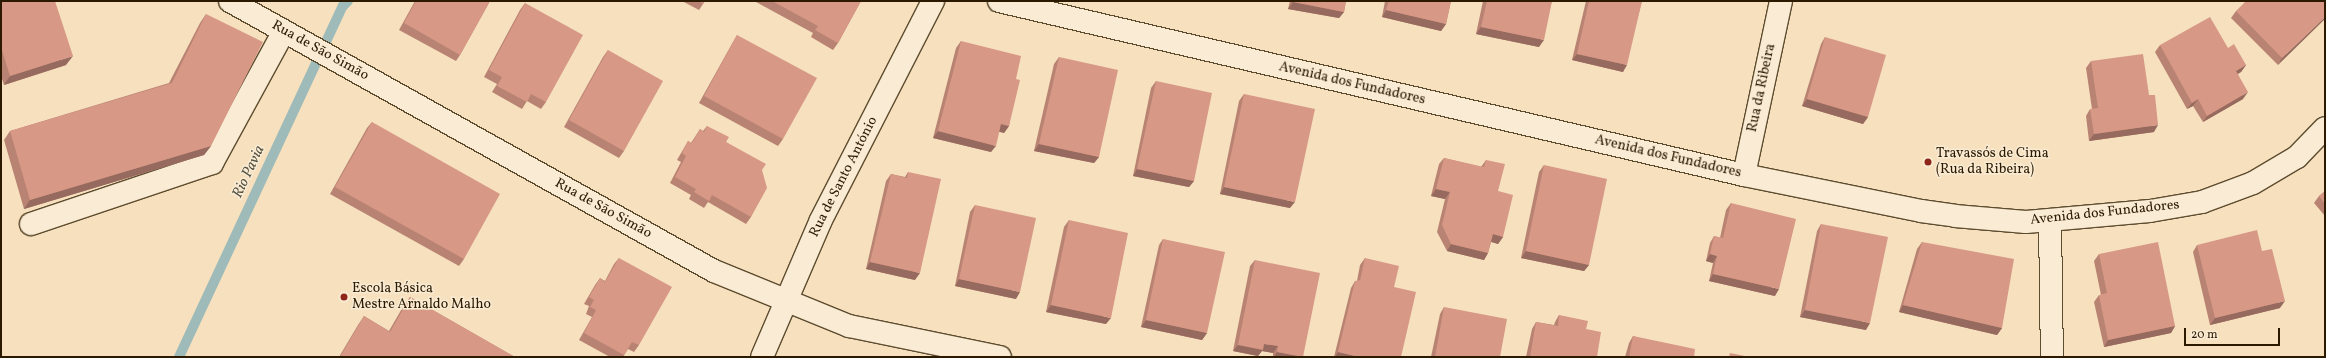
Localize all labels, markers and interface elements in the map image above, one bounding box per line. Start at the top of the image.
street label: Rua de São Simão [269,17,371,85]
street label: Rua da Ribeira [1744,42,1780,134]
street label: Avenida dos Fundadores [1277,59,1427,109]
street label: Rua de Santo António [806,114,882,240]
street label: Avenida dos Fundadores [1593,132,1743,182]
water label: Rio Pavia [229,143,269,201]
place label: Travassós de Cima (Rua da Ribeira) [1936,146,2049,178]
marker: Travassós de Cima (Rua da Ribeira) [1923,157,1933,167]
street label: Rua de São Simão [552,175,654,243]
street label: Avenida dos Fundadores [2030,197,2180,229]
place label: Escola Básica Mestre Arnaldo Malho [352,281,491,314]
marker: Escola Básica Mestre Arnaldo Malho [339,292,349,302]
scale bar [2186,320,2282,346]
text: 20 m [2191,327,2218,343]

